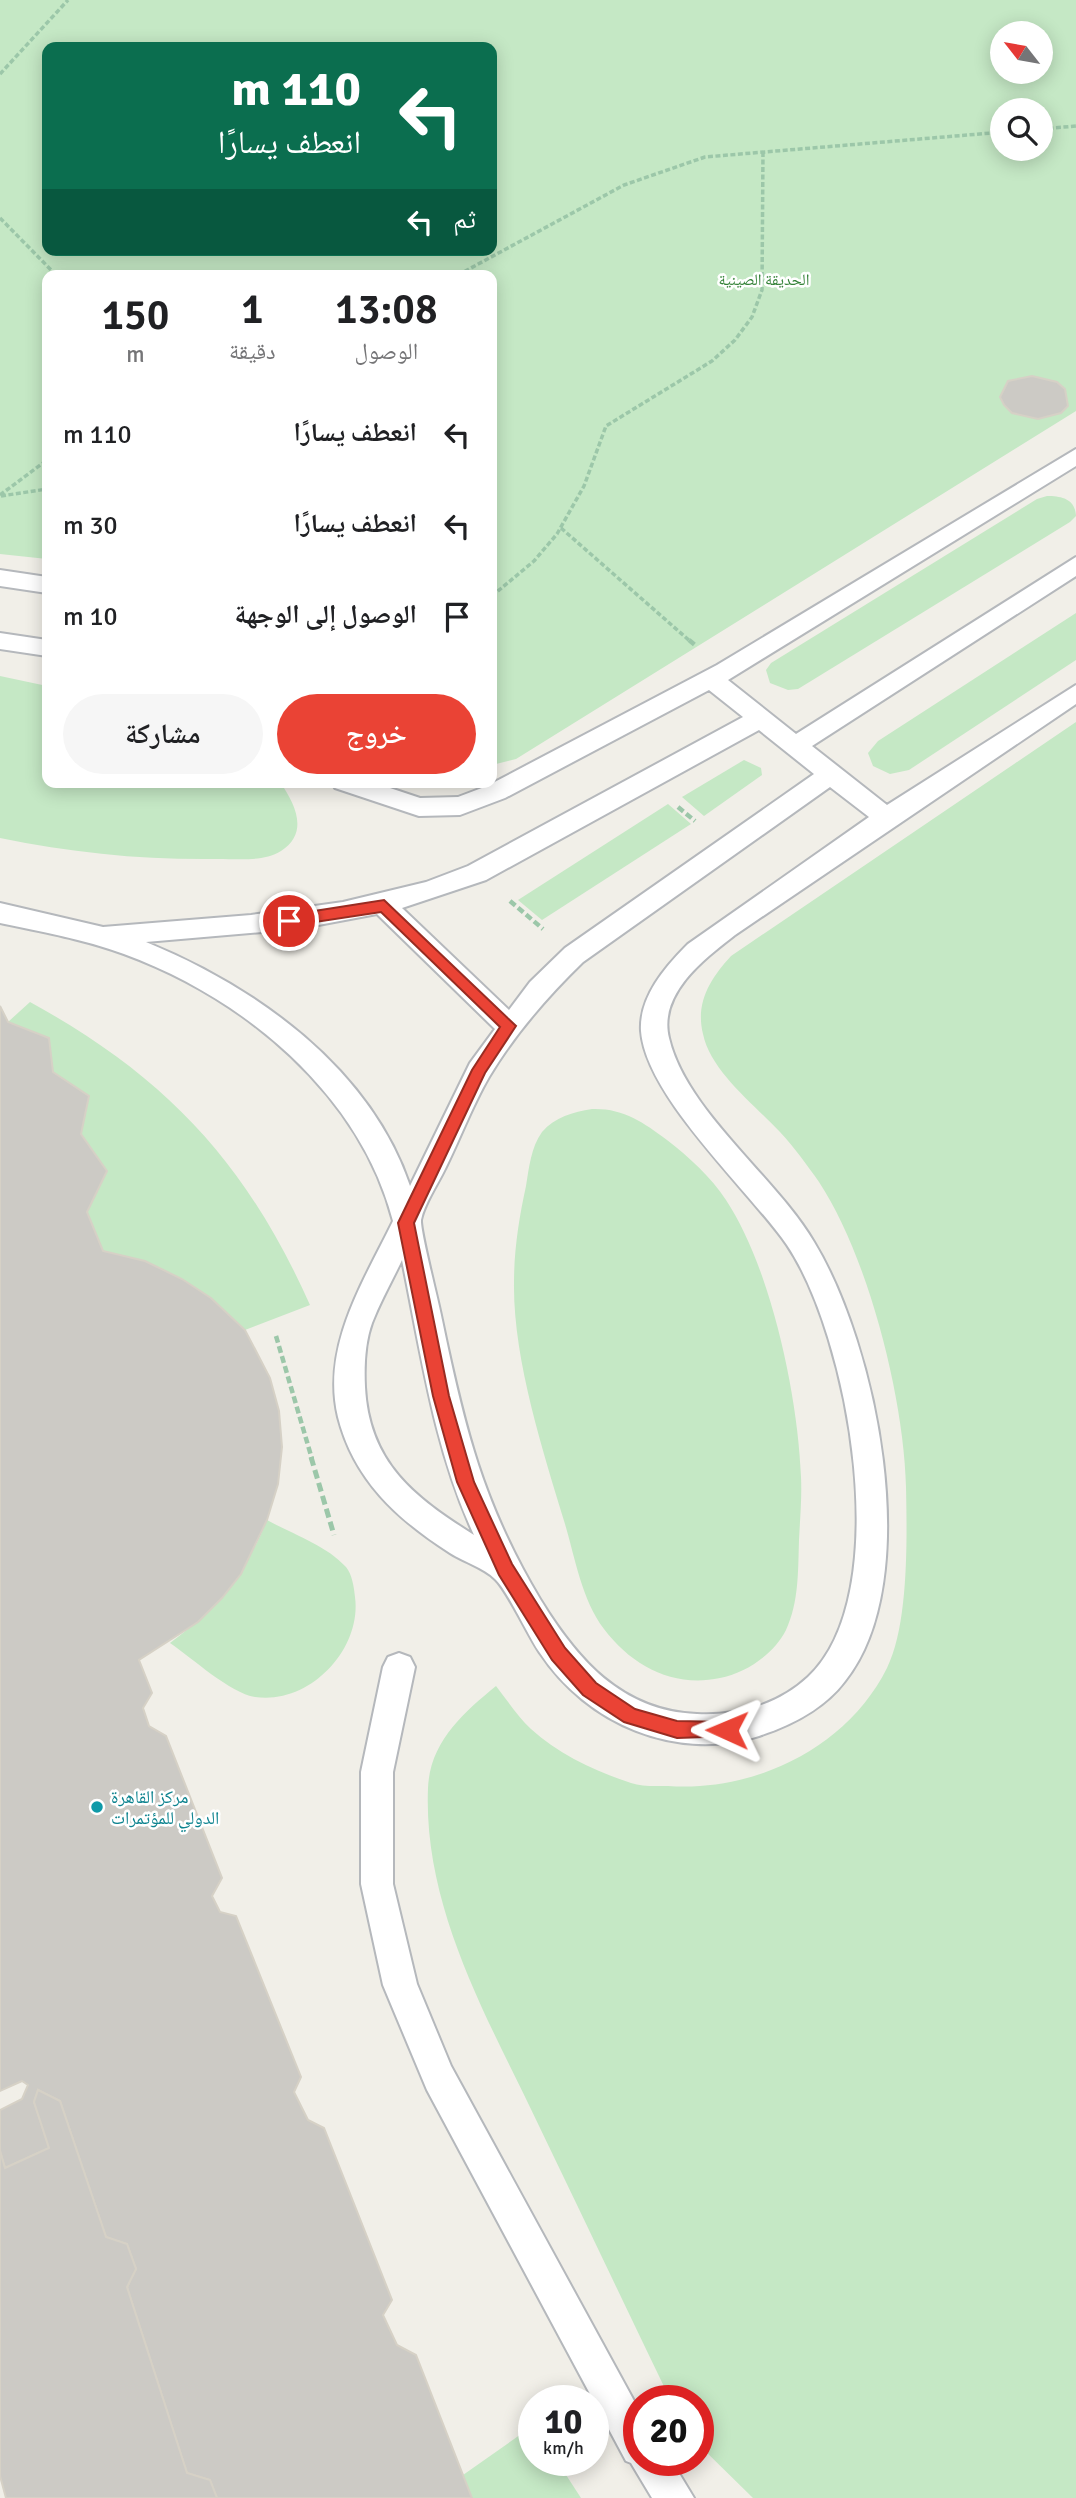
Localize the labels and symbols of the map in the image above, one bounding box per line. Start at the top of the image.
north arrow [990,21,1054,84]
park label: الحديقة الصينية [719,270,809,290]
pin [259,891,319,951]
position arrow [690,1693,764,1767]
place label: مركز القاهرة الدولي للمؤتمرات [111,1786,219,1833]
marker: مركز القاهرة الدولي للمؤتمرات [89,1799,105,1815]
speed limit sign: 20 [623,2385,714,2476]

